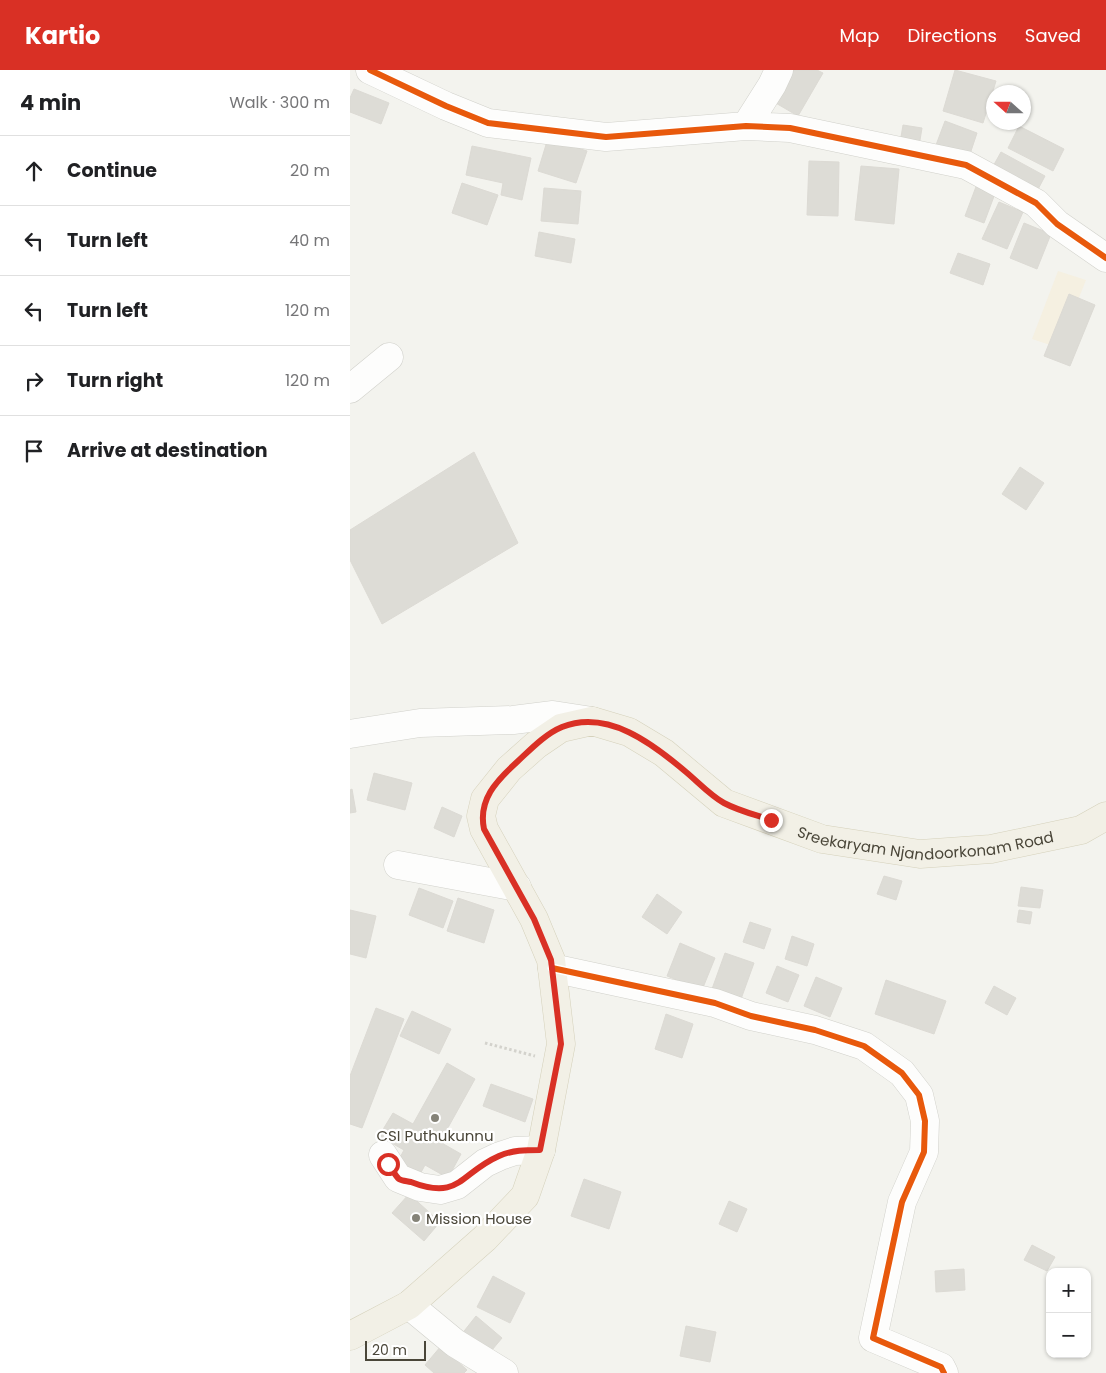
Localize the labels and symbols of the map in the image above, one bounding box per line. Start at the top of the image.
north arrow [986,85,1031,130]
route end [760,809,783,832]
street label: Sreekaryam Njandoorkonam Road [795,820,1055,865]
marker: CSI Puthukunnu [429,1112,441,1124]
place label: CSI Puthukunnu [376,1125,494,1146]
route start [377,1153,400,1176]
place label: Mission House [426,1208,532,1229]
marker: Mission House [410,1212,422,1224]
scale bar [365,1338,426,1361]

